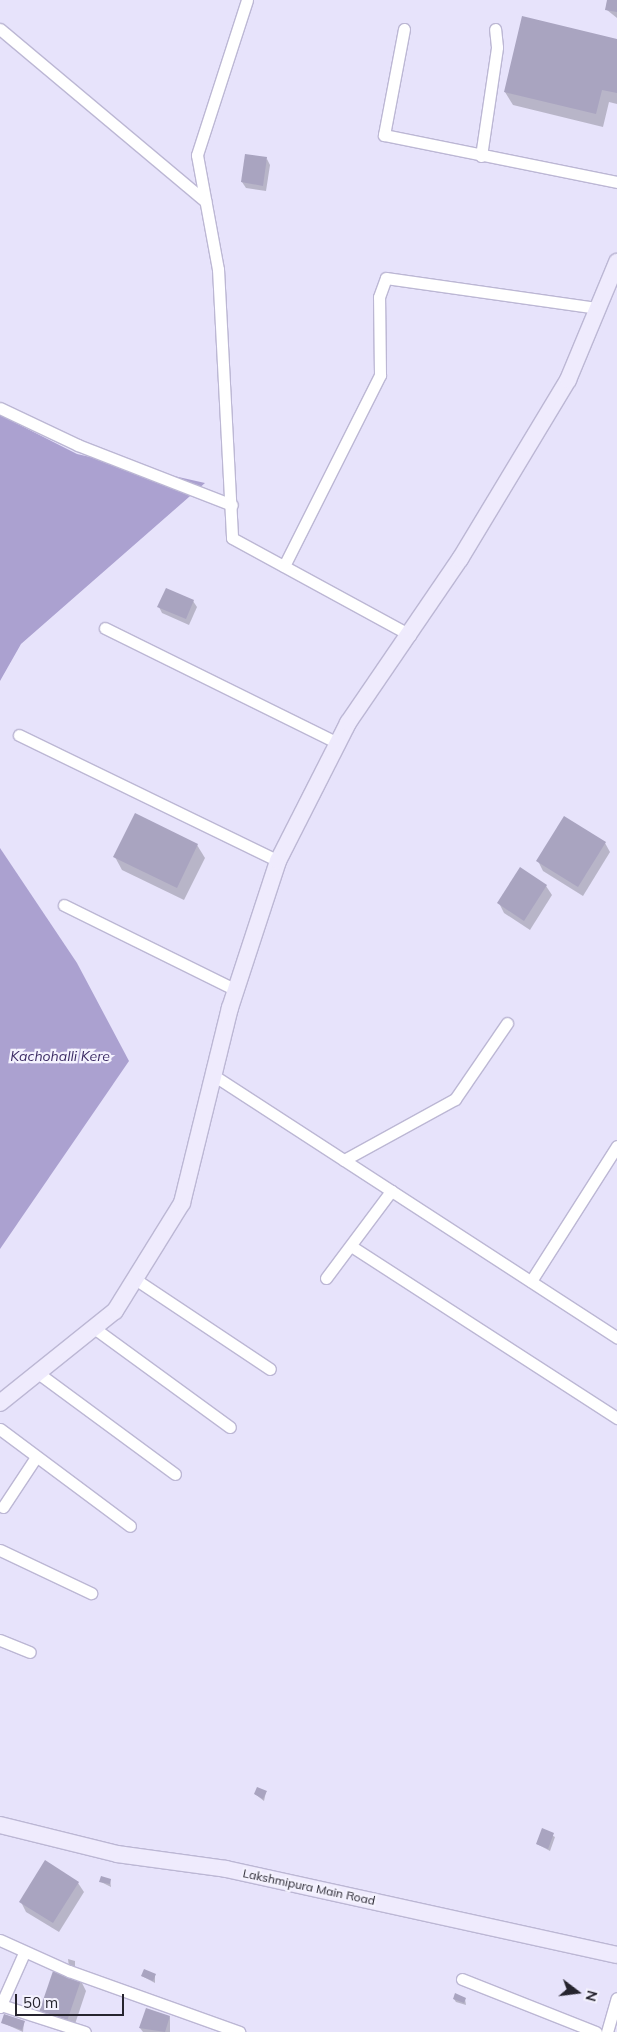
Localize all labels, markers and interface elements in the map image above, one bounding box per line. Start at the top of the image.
water label: Kachohalli Kere [10,1048,110,1064]
street label: Lakshmipura Main Road [242,1866,376,1908]
north arrow [552,1967,602,2017]
scale bar [18,1984,126,2016]
text: N [581,1988,602,2003]
text: 50 m [23,1993,58,2012]

